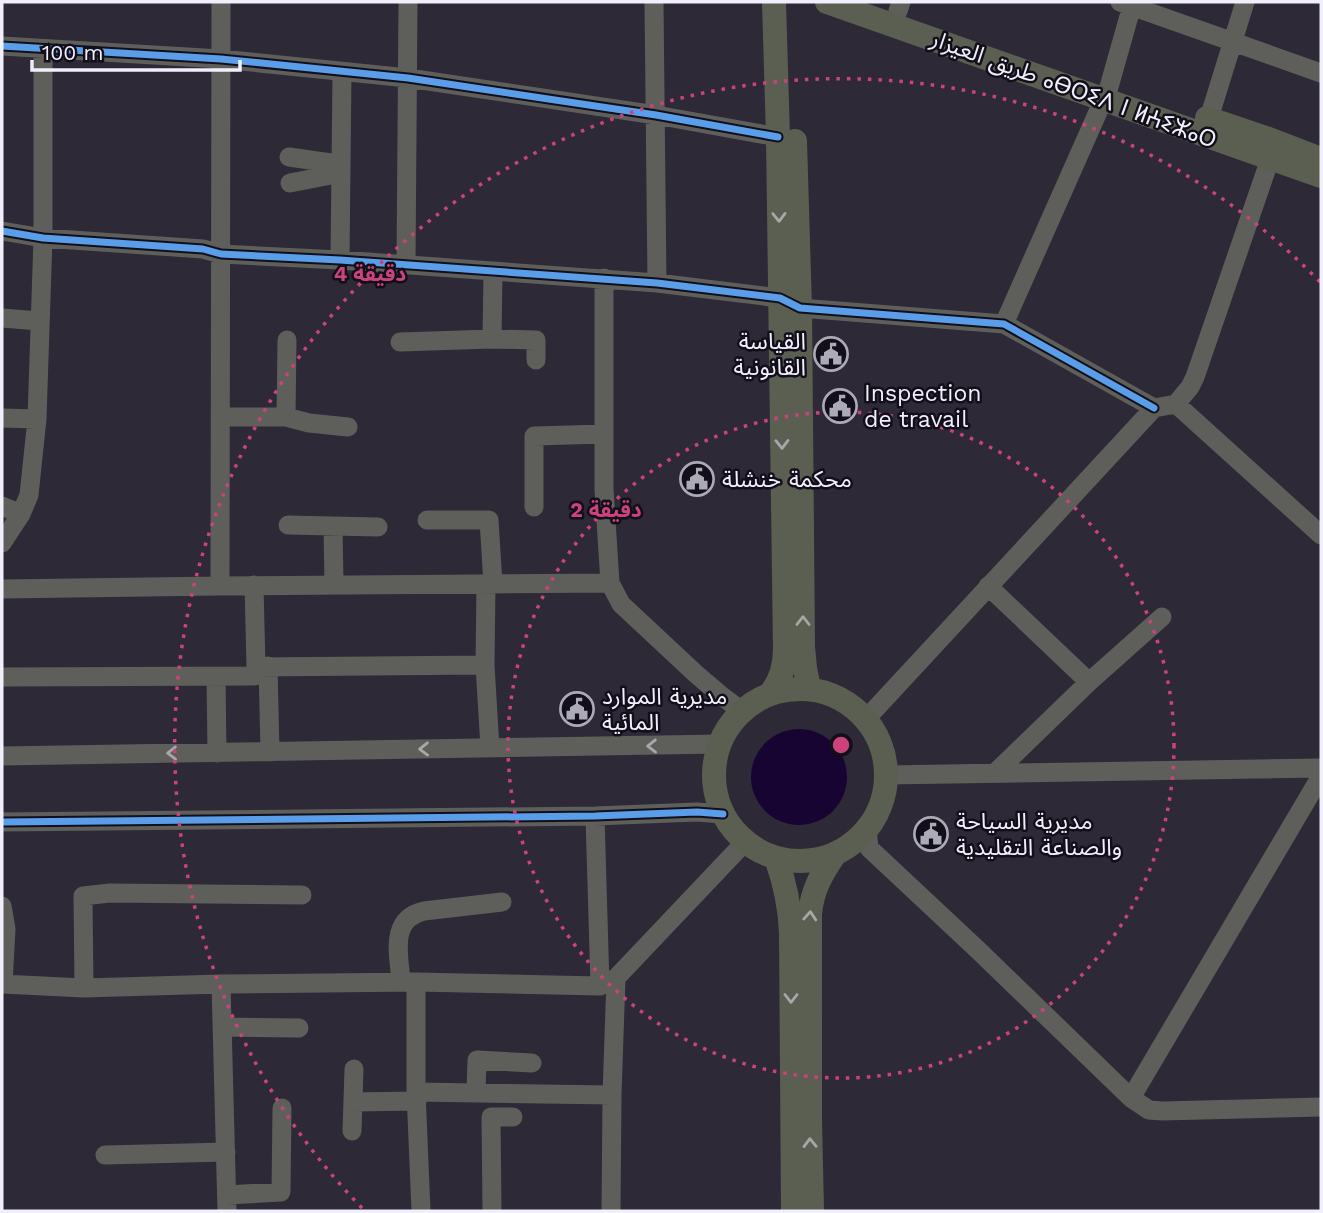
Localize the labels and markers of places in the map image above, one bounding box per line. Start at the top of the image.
place label: القياسة القانونية [733,328,806,381]
public building icon: القياسة القانونية [812,335,850,373]
place label: Inspection de travail [864,380,981,433]
public building icon: Inspection de travail [821,387,859,425]
public building icon: محكمة خنشلة [678,460,716,498]
place label: محكمة خنشلة [722,466,852,493]
place label: مديرية الموارد المائية [602,683,727,736]
public building icon: مديرية الموارد المائية [558,690,596,728]
centre of rings [829,733,853,757]
place label: مديرية السياحة والصناعة التقليدية [956,808,1122,861]
public building icon: مديرية السياحة والصناعة التقليدية [912,815,950,853]

